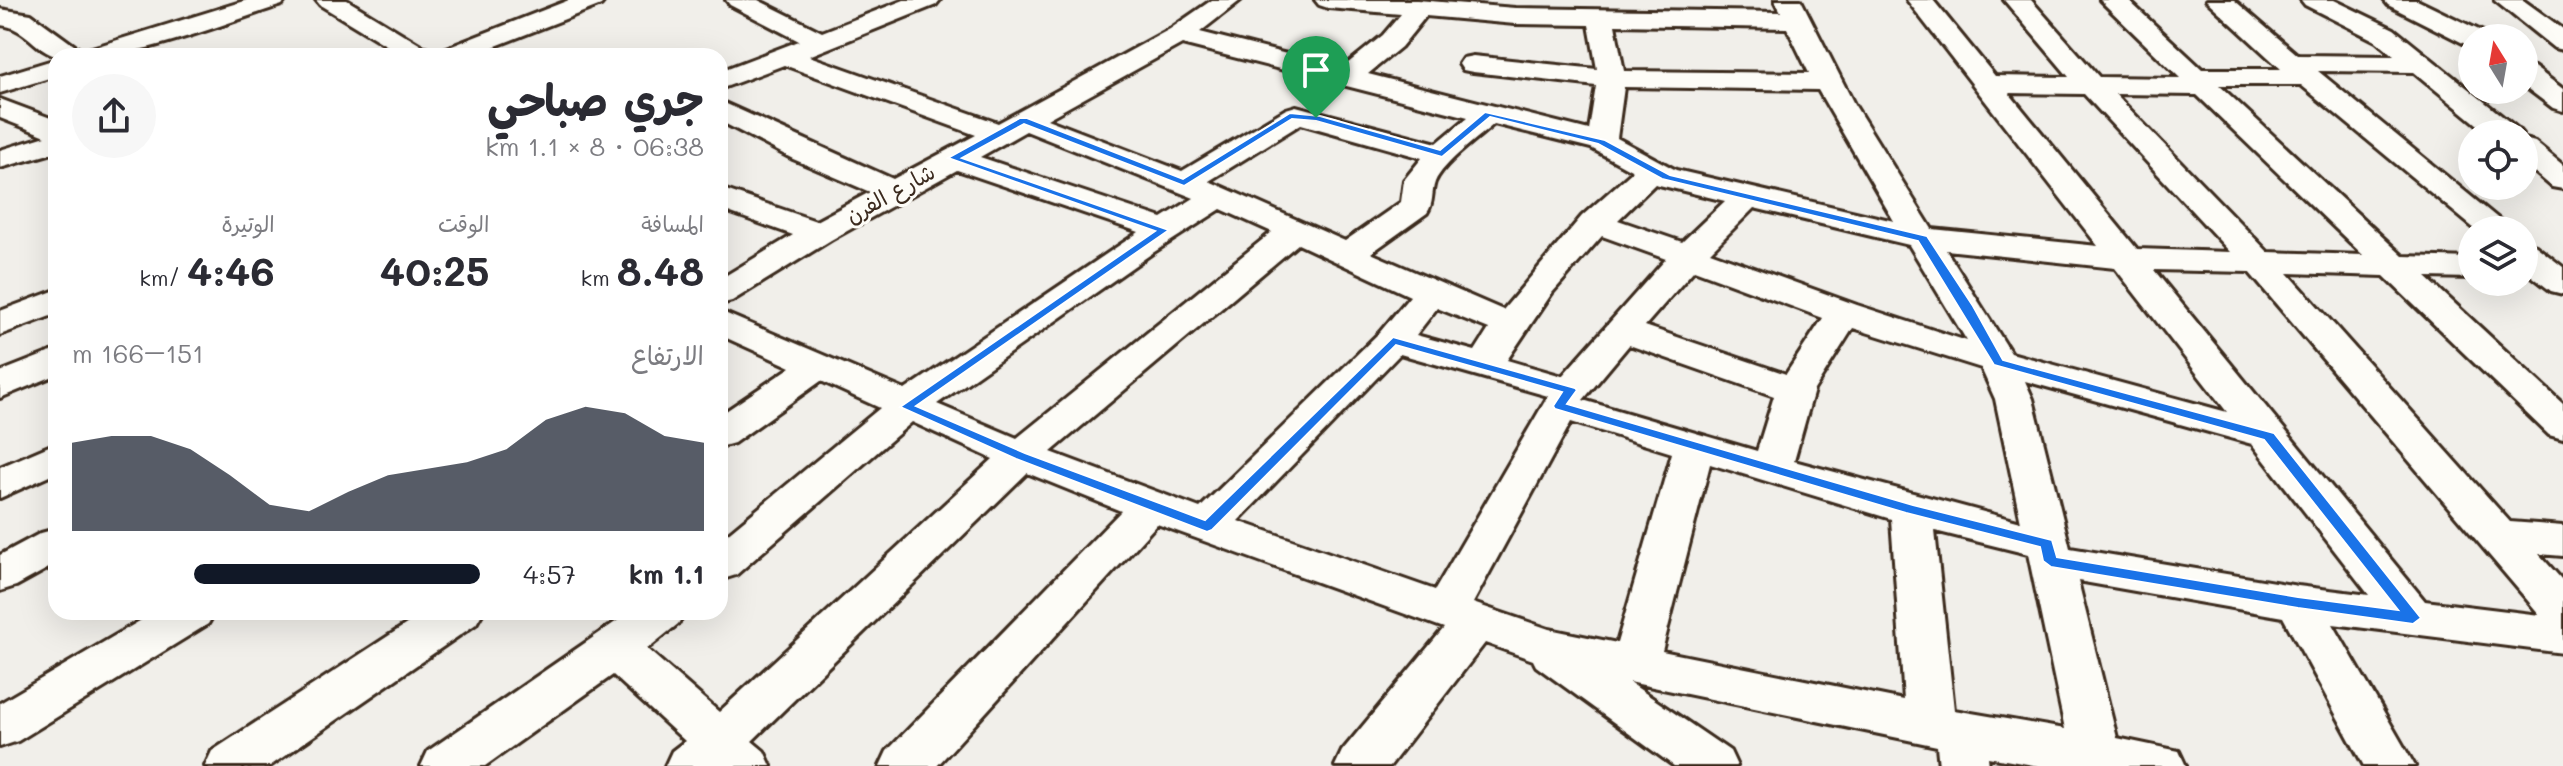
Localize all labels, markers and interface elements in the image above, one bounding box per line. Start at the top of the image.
north arrow [2458,24,2538,104]
map controls [2458,24,2538,296]
pin [1282,36,1350,118]
icon: arrive [1294,48,1338,92]
text: جري صباحي [487,70,704,127]
button: share [72,74,156,158]
button: locate [2458,120,2538,200]
text: 06:38 · 8 × 1.1 km [485,129,704,163]
street label: شارع الفرن [840,157,941,231]
text: الوتيرة [222,209,275,238]
text: الوقت [438,209,489,238]
text: المسافة [641,209,704,238]
button: layers [2458,216,2538,296]
text: 4:46 [187,244,275,296]
text: 40:25 [380,244,489,296]
text: 8.48 [617,244,704,296]
text: /km [139,263,187,292]
text: km [580,263,617,292]
text: 151–166 m [72,336,204,370]
text: الارتفاع [631,338,704,372]
text: 4:57 [523,557,576,591]
text: 1.1 km [629,557,704,591]

